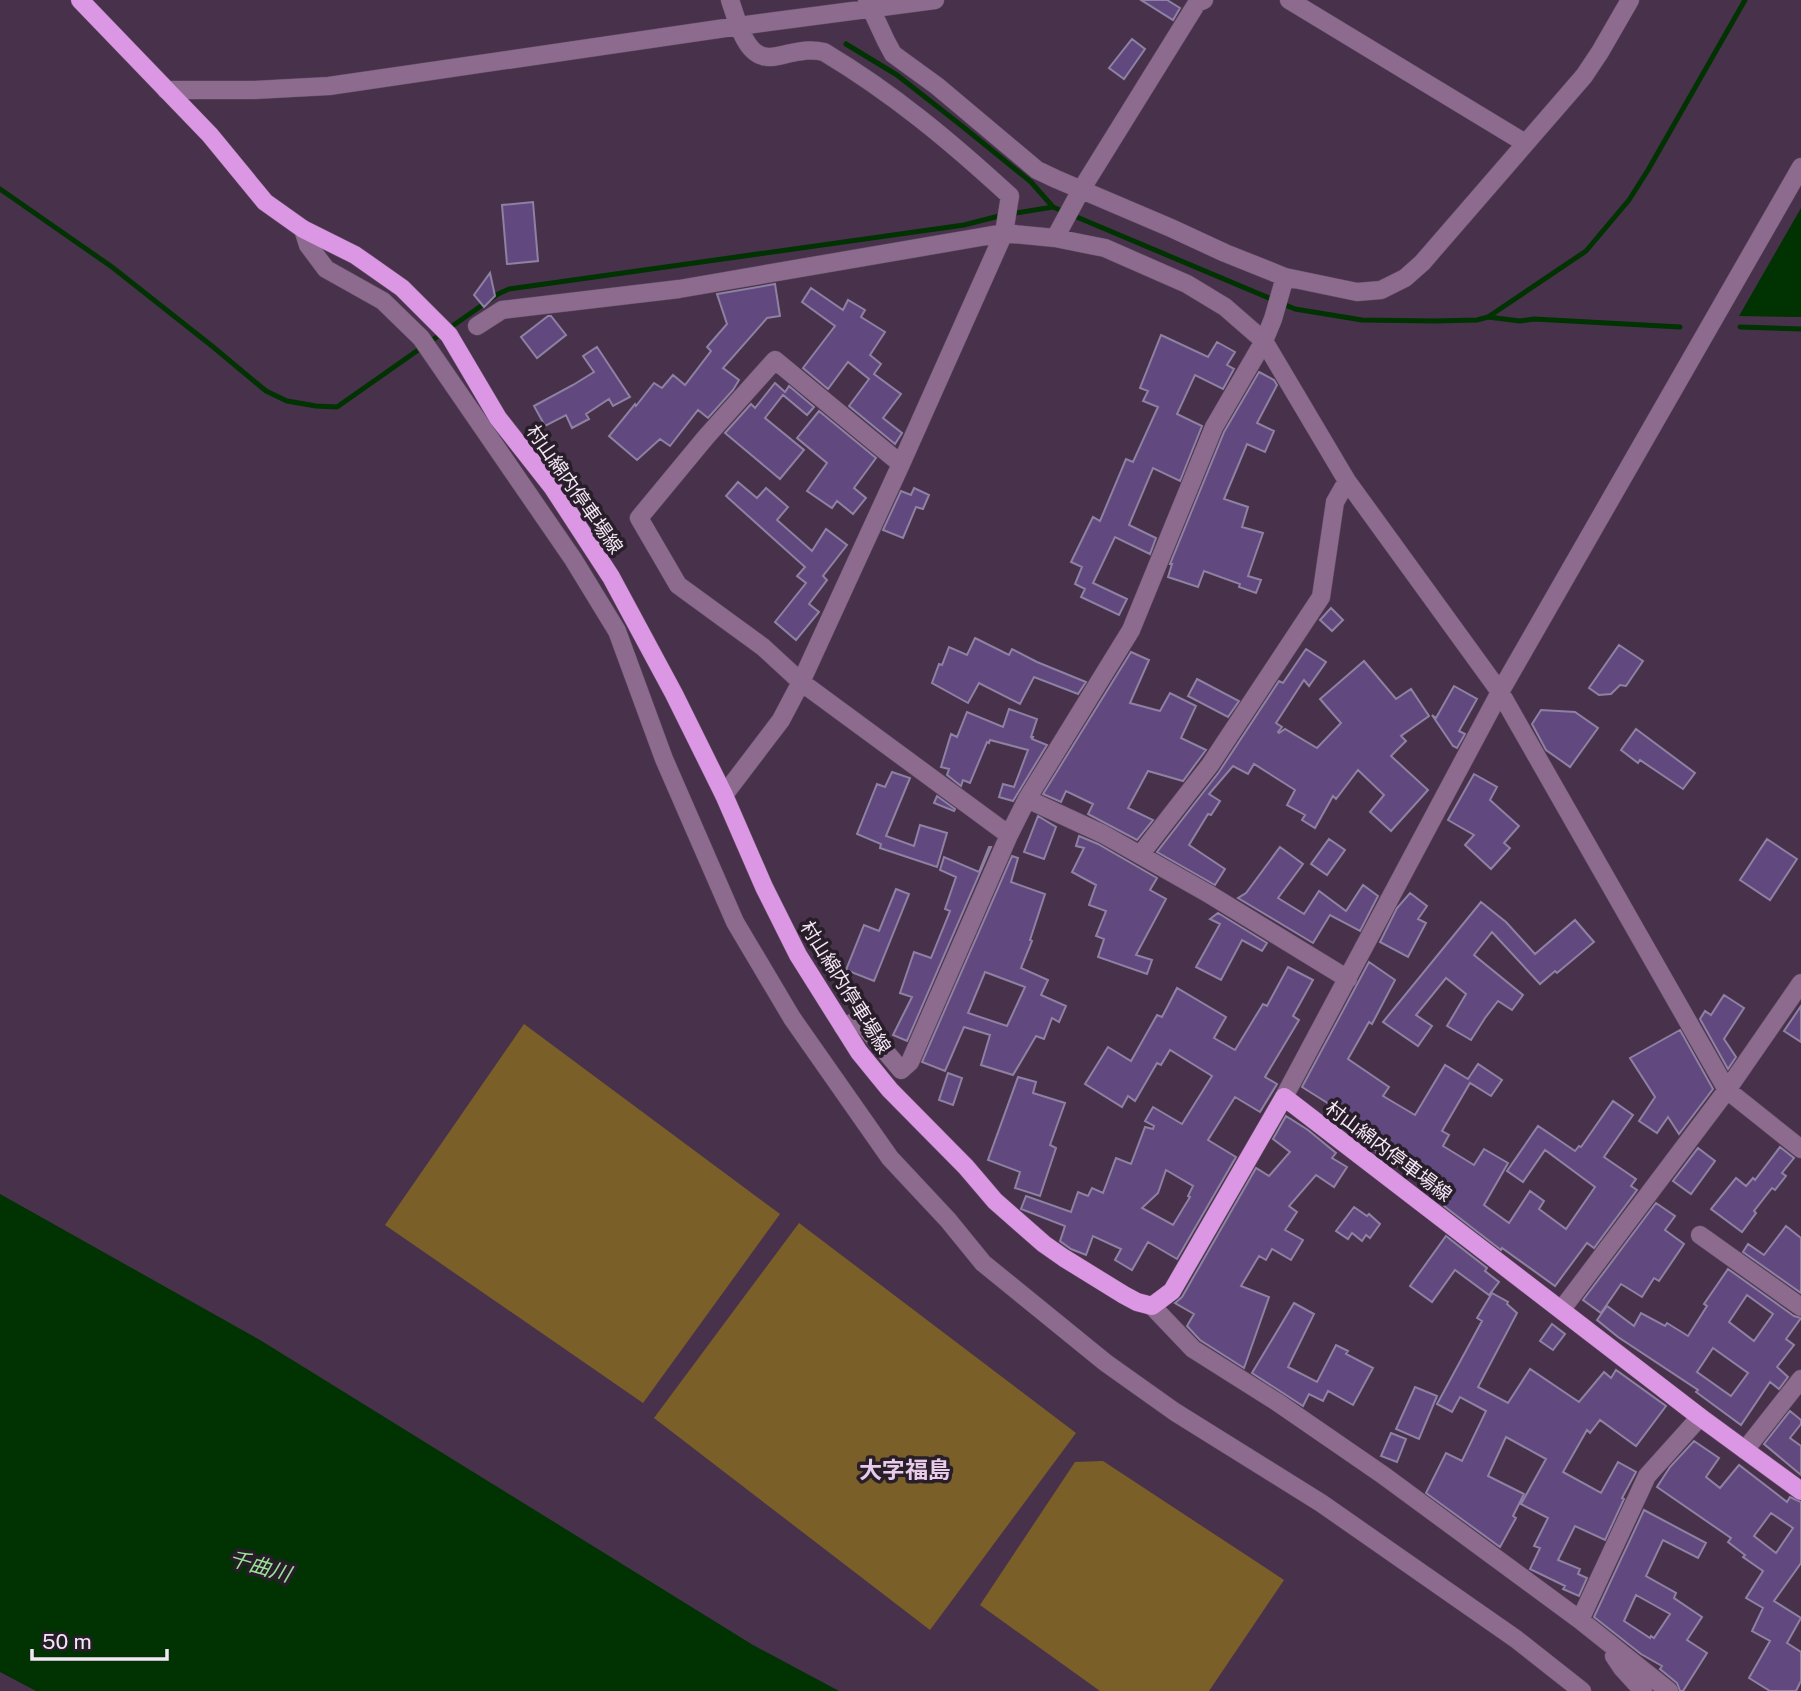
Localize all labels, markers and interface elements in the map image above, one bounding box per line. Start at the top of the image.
street label: 村山綿内停車場線 [522,420,628,558]
street label: 村山綿内停車場線 [796,917,896,1057]
street label: 村山綿内停車場線 [1322,1096,1456,1206]
district label: 大字福島 [859,1456,951,1483]
water label: 千曲川 [226,1545,296,1587]
scale bar [32,1618,166,1662]
text: 50 m [42,1629,92,1654]

